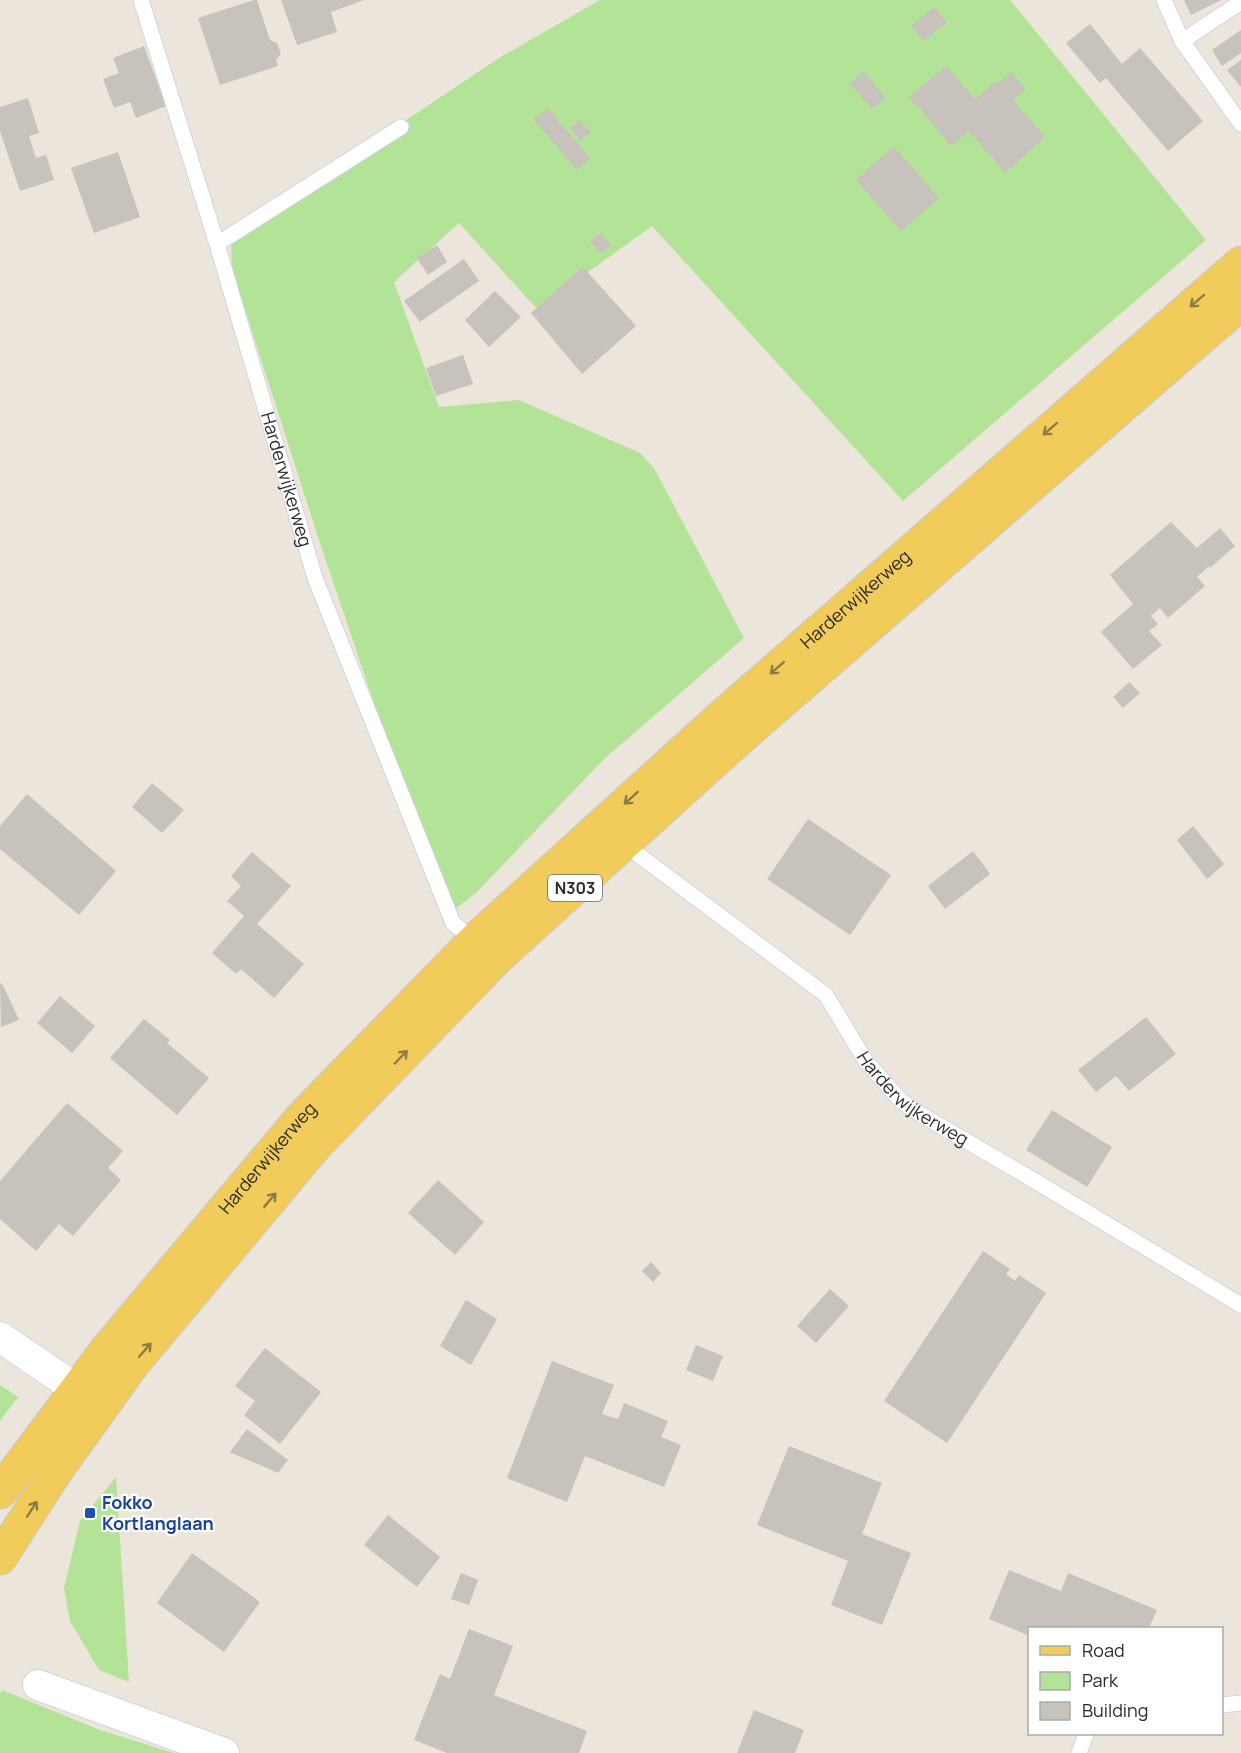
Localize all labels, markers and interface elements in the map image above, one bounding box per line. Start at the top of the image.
one-way arrow [1190,294,1205,308]
street label: Harderwijkerweg [256,409,318,549]
one-way arrow [1043,422,1058,436]
street label: Harderwijkerweg [795,544,915,654]
one-way arrow [770,661,785,675]
one-way arrow [624,791,639,805]
road number: N303 [548,875,602,901]
street label: Harderwijkerweg [852,1047,973,1151]
one-way arrow [394,1049,409,1064]
street label: Harderwijkerweg [213,1096,321,1218]
one-way arrow [263,1193,277,1208]
one-way arrow [138,1343,152,1358]
place label: Fokko Kortlanglaan [102,1490,214,1535]
one-way arrow [25,1500,38,1517]
marker: Fokko Kortlanglaan [83,1506,97,1520]
legend [1028,1627,1223,1735]
text: Road [1082,1638,1125,1662]
text: Park [1082,1668,1119,1692]
text: Building [1082,1698,1148,1722]

